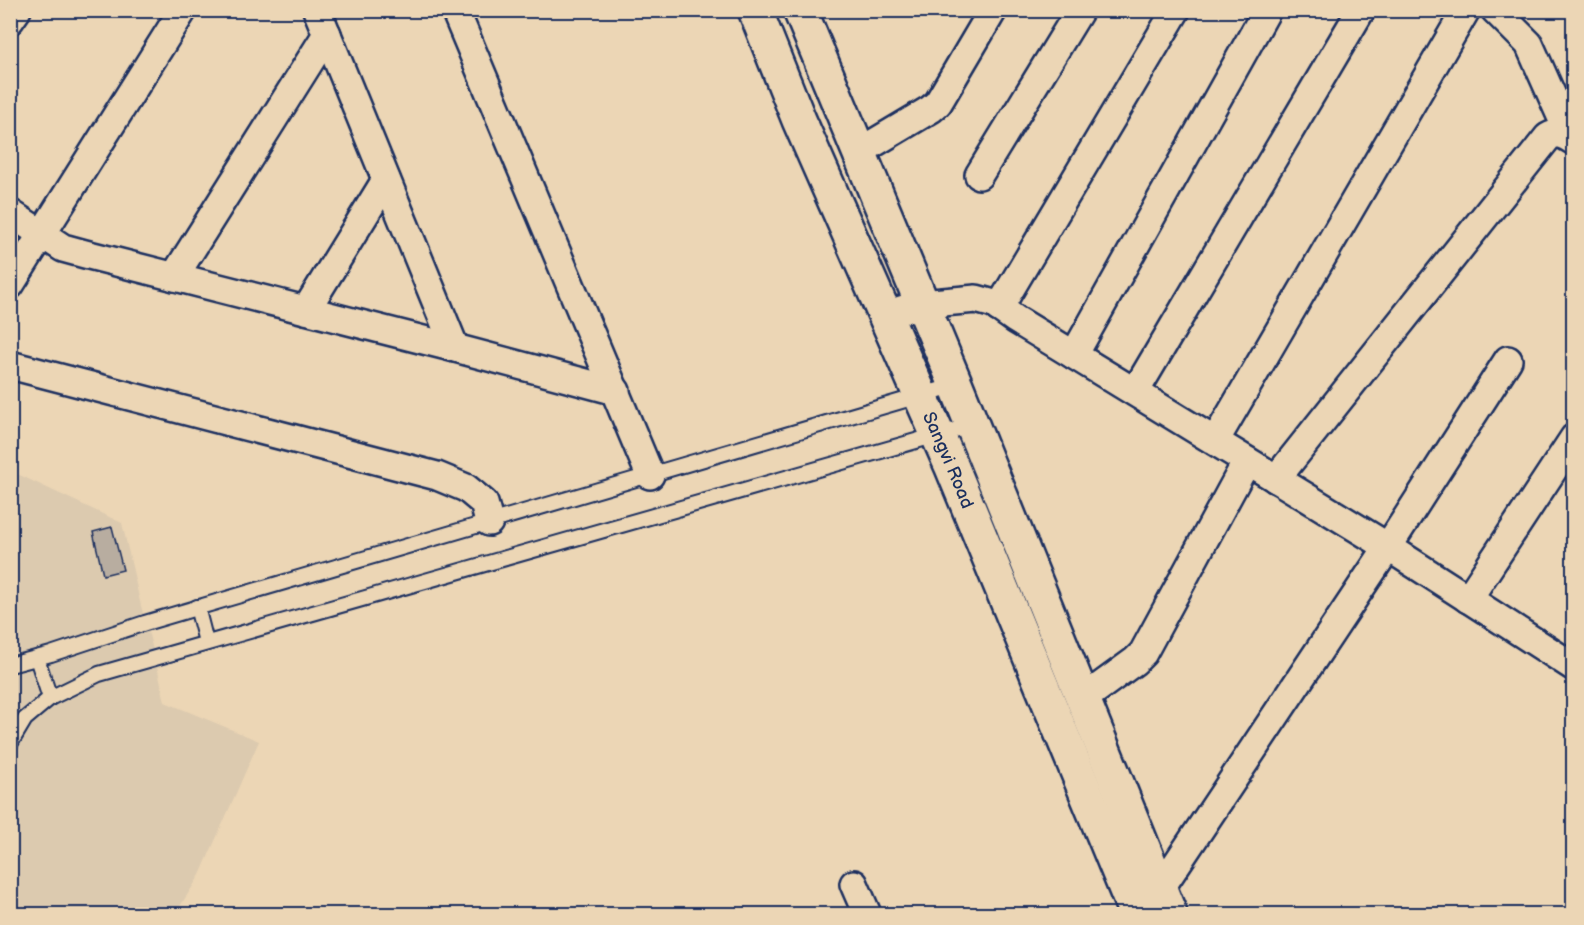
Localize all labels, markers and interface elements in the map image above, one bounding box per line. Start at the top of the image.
street label: Sangvi Road [918,409,978,512]

